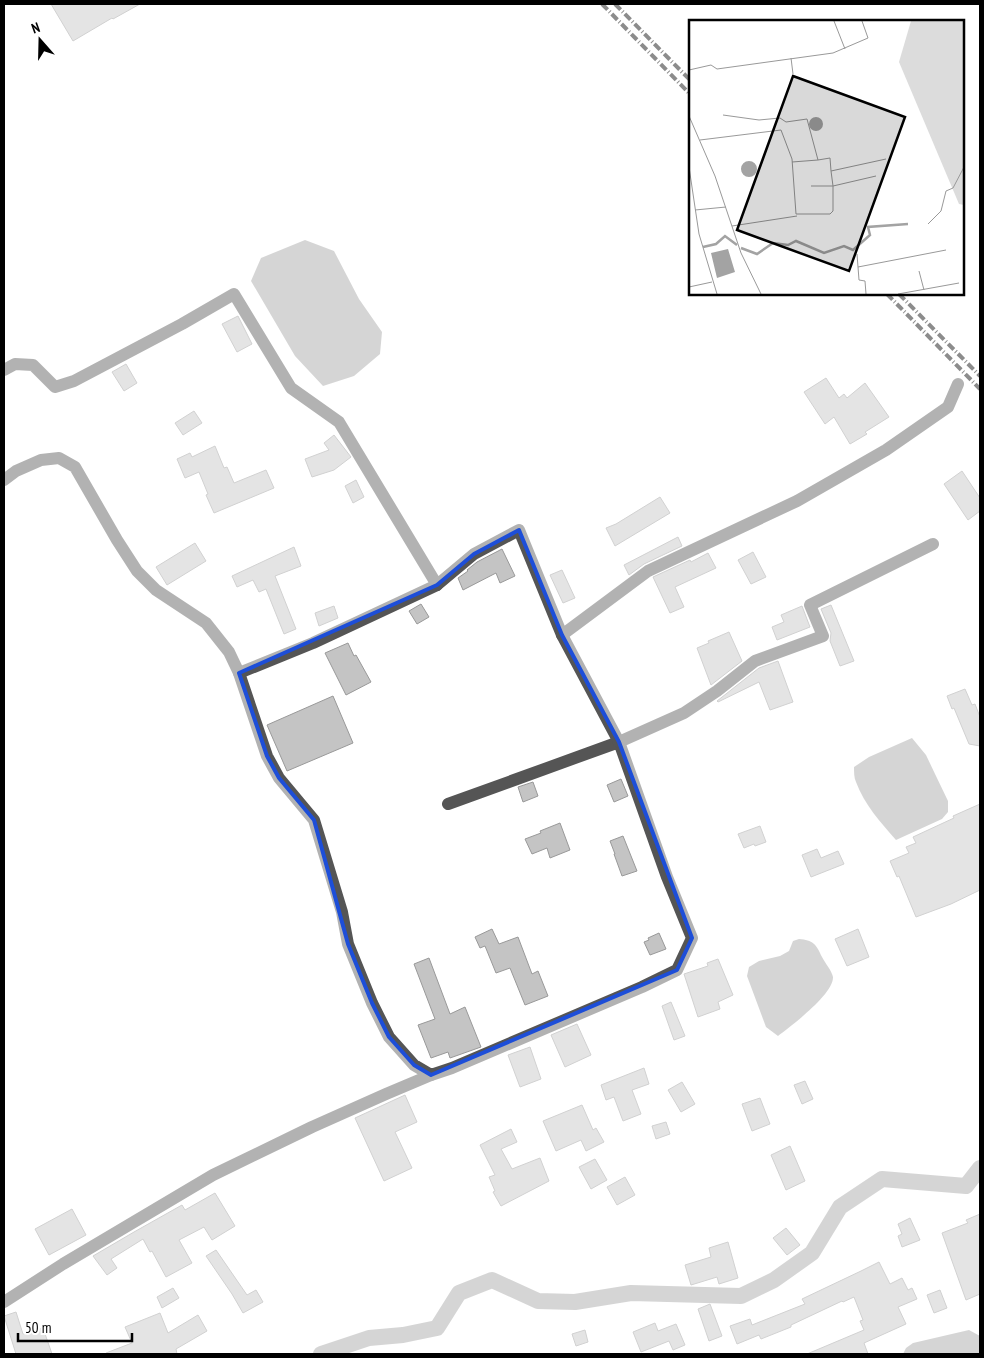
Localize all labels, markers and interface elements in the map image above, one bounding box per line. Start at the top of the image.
north arrow [15,15,65,65]
text: N [29,18,42,38]
inset map [689,20,964,295]
scale bar [18,1310,131,1342]
text: 50 m [25,1318,51,1337]

